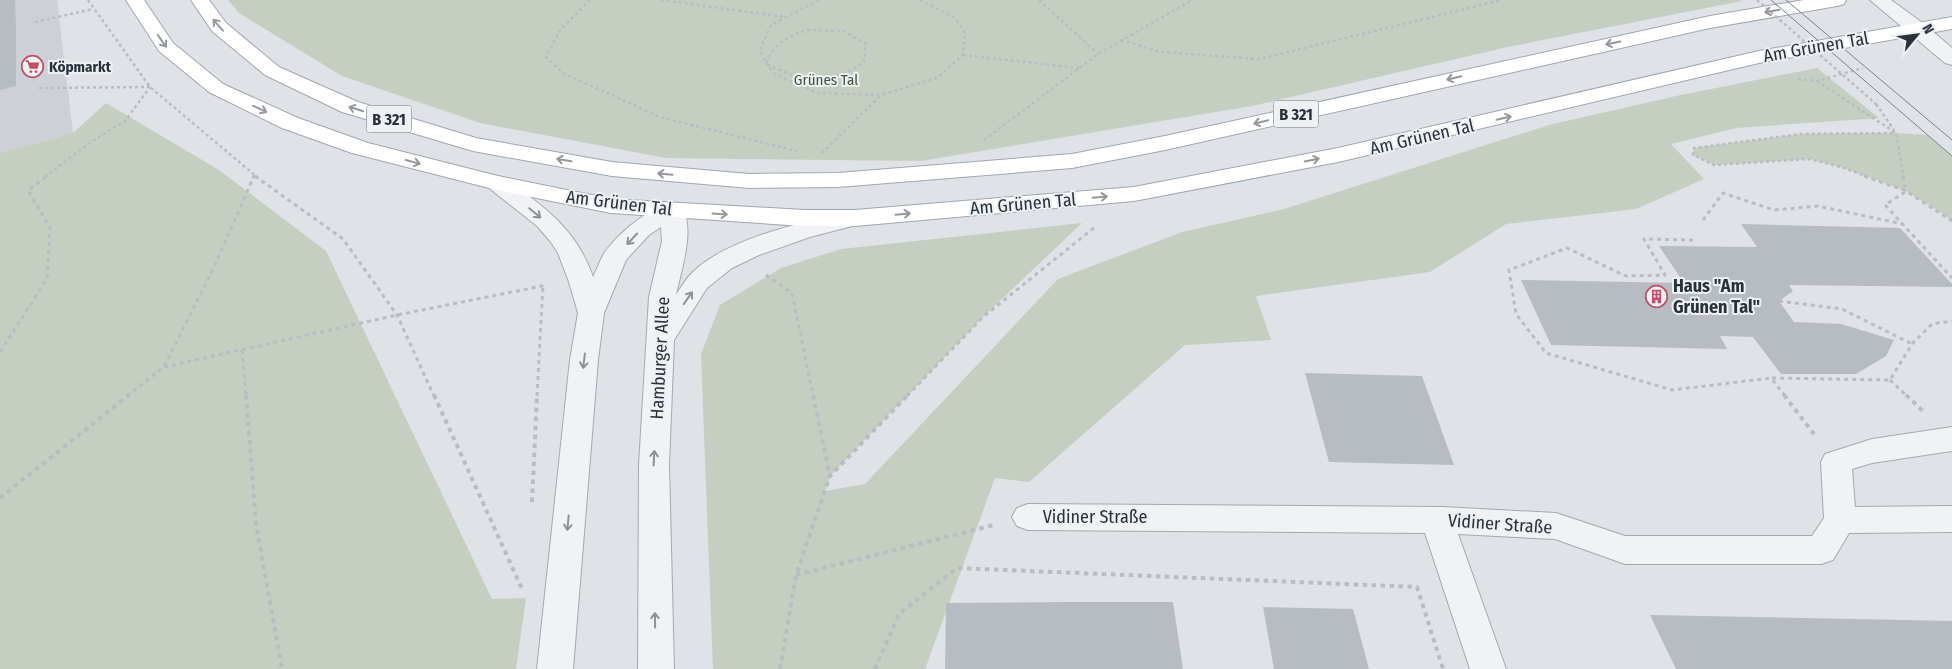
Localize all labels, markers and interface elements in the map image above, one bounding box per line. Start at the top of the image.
one-way arrow [1765,7,1781,17]
north arrow [1892,10,1942,60]
one-way arrow [213,19,224,32]
text: N [1918,21,1937,37]
street label: Am Grünen Tal [1762,27,1871,67]
one-way arrow [157,34,167,48]
one-way arrow [1605,38,1621,48]
supermarket icon: Köpmarkt [21,55,45,79]
place label: Köpmarkt [49,58,112,76]
park label: Grünes Tal [794,71,858,89]
one-way arrow [1447,74,1463,83]
road number: B 321 [1274,100,1318,128]
one-way arrow [348,103,364,113]
one-way arrow [252,105,267,114]
road number: B 321 [366,106,412,132]
one-way arrow [1496,113,1512,122]
street label: Am Grünen Tal [1368,114,1477,160]
one-way arrow [1254,118,1270,127]
one-way arrow [556,155,572,165]
one-way arrow [1303,155,1319,165]
one-way arrow [405,158,421,168]
one-way arrow [658,169,674,179]
street label: Am Grünen Tal [565,186,673,220]
street label: Am Grünen Tal [969,188,1077,220]
one-way arrow [1092,192,1108,201]
one-way arrow [529,208,542,219]
one-way arrow [712,209,728,219]
one-way arrow [895,209,911,219]
one-way arrow [626,232,638,245]
place label: Haus "Am Grünen Tal" [1673,275,1760,318]
building icon: Haus "Am Grünen Tal" [1645,284,1669,308]
one-way arrow [683,291,693,305]
street label: Hamburger Allee [646,296,674,420]
one-way arrow [579,353,589,369]
one-way arrow [650,450,659,466]
street label: Vidiner Straße [1043,506,1147,528]
street label: Vidiner Straße [1447,509,1553,539]
one-way arrow [564,514,573,530]
one-way arrow [650,613,660,629]

